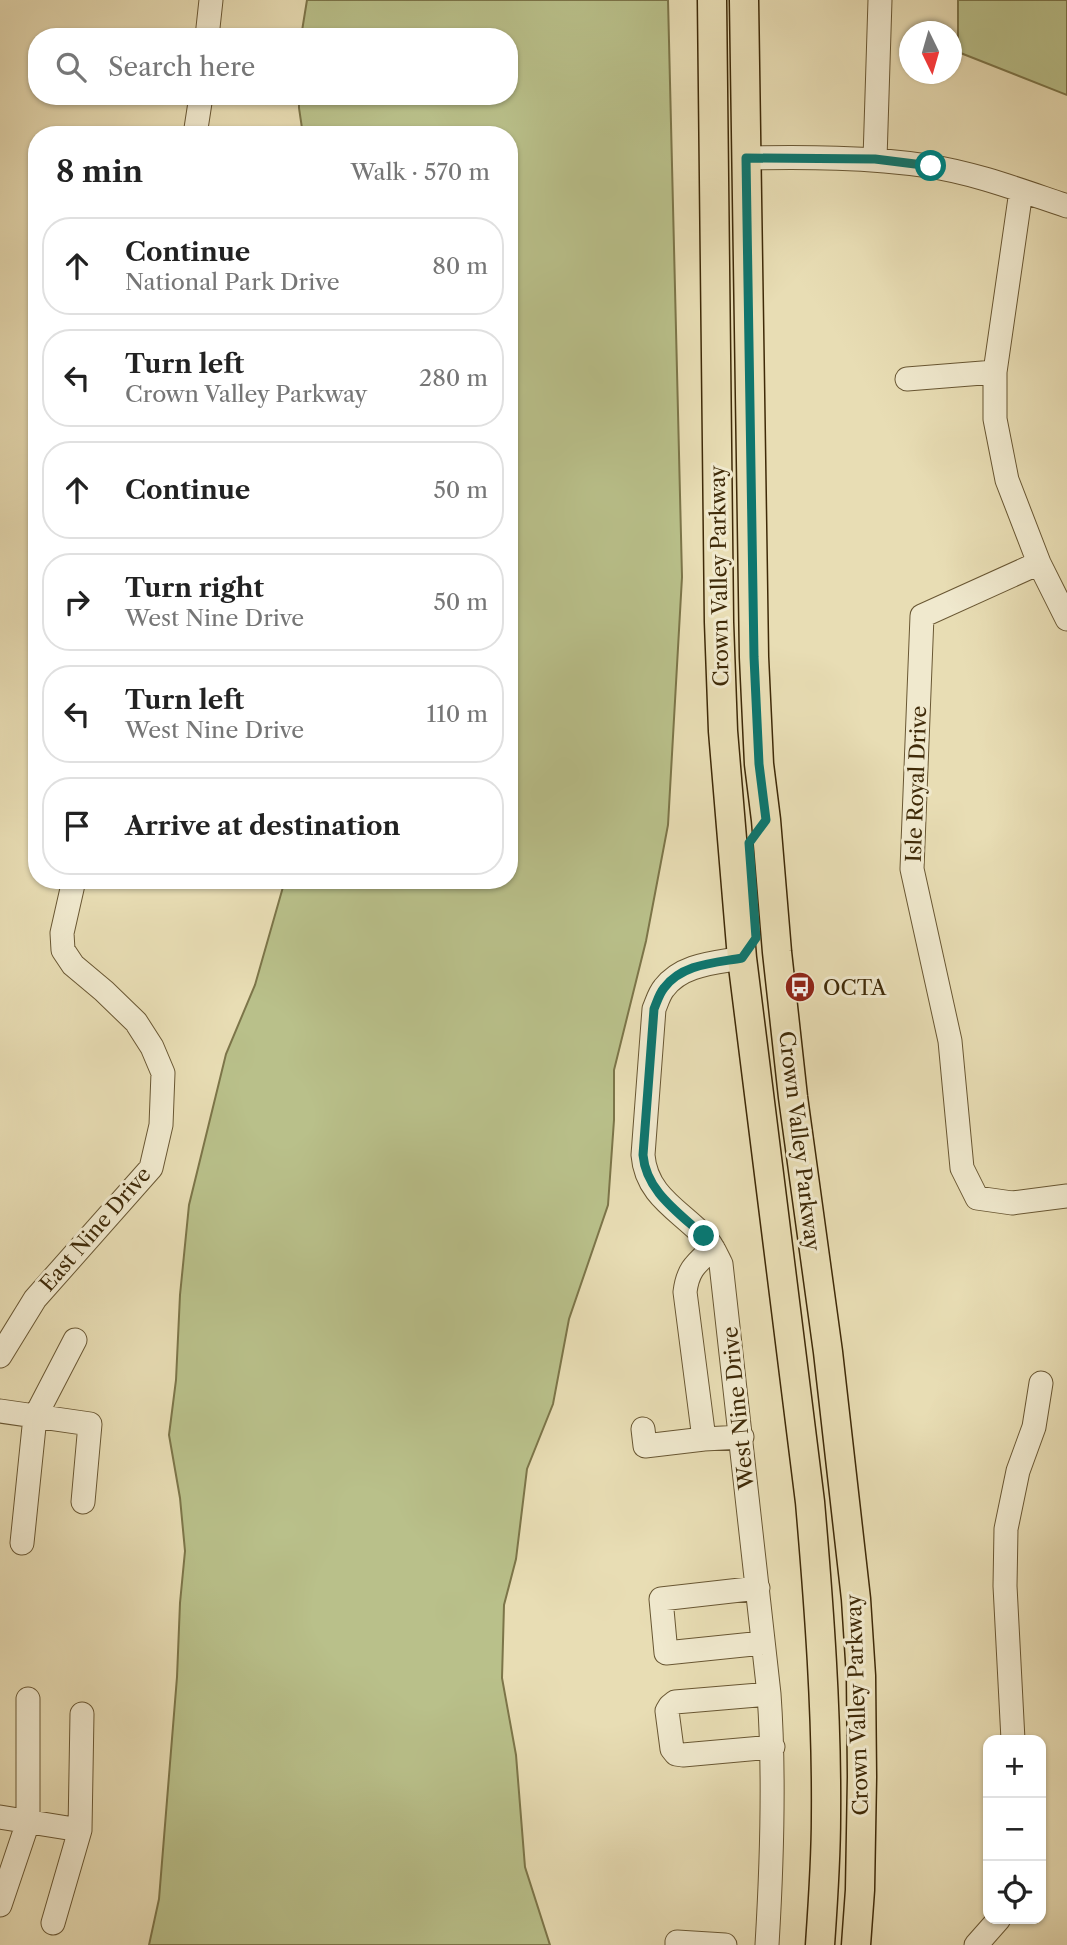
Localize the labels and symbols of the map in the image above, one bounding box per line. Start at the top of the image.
north arrow [899,21,962,84]
route start [915,150,946,181]
street label: Crown Valley Parkway [705,465,733,687]
street label: Isle Royal Drive [901,705,931,863]
bus stop icon: OCTA [783,970,817,1004]
place label: OCTA [823,975,887,1000]
street label: Crown Valley Parkway [774,1030,826,1253]
street label: East Nine Drive [34,1162,156,1296]
route end [688,1220,719,1251]
street label: West Nine Drive [717,1325,759,1492]
street label: Crown Valley Parkway [841,1594,873,1816]

